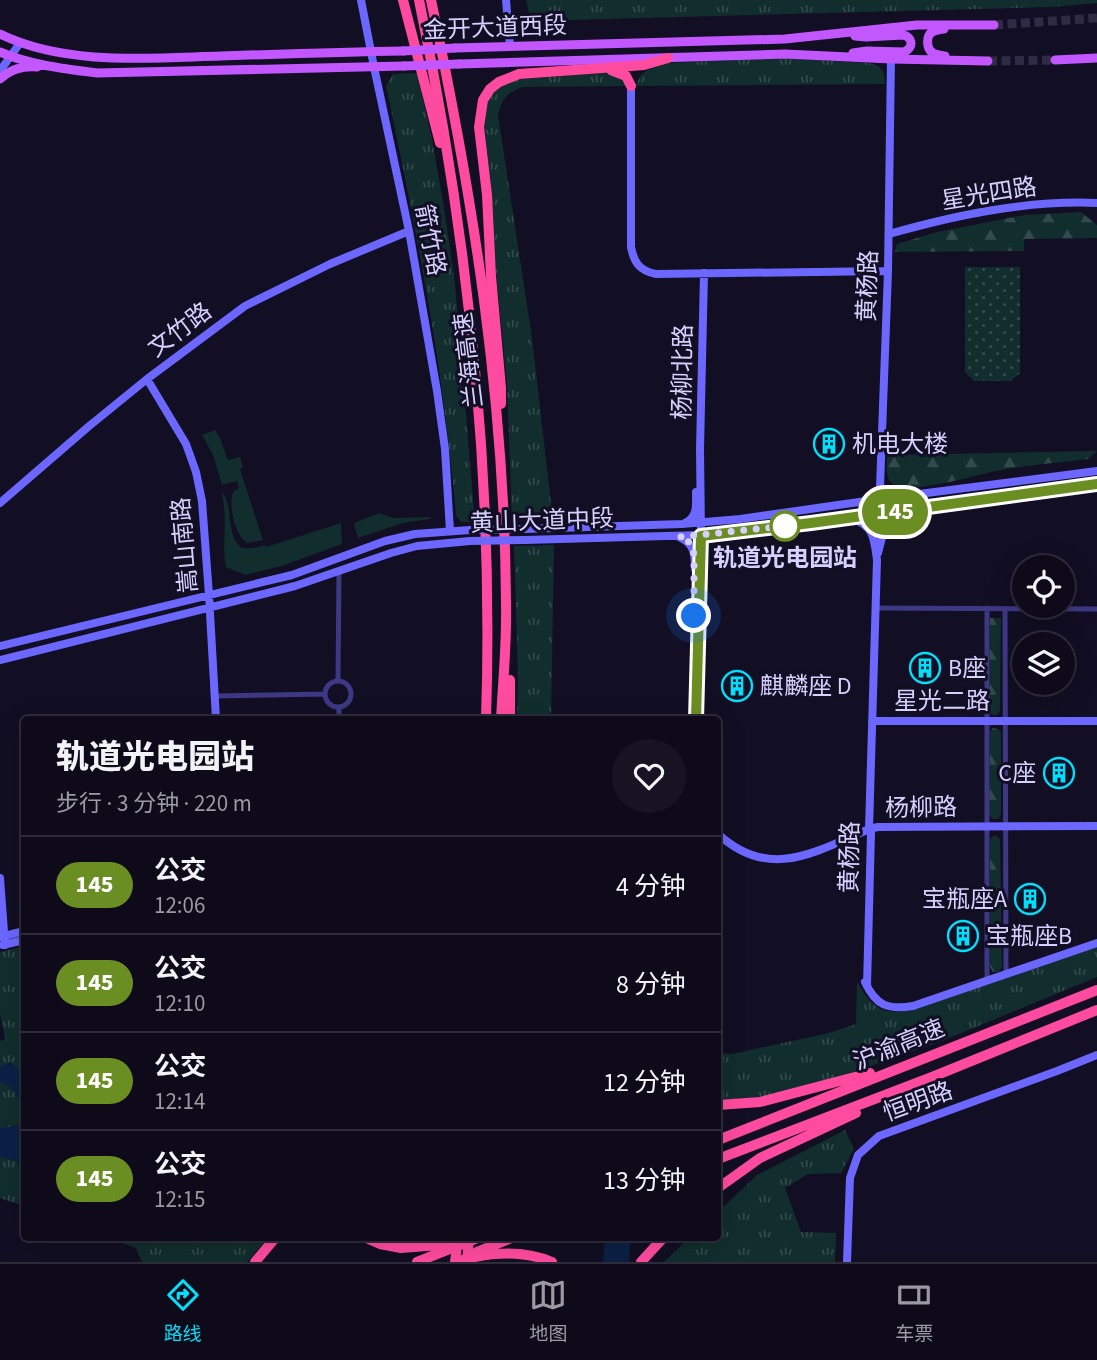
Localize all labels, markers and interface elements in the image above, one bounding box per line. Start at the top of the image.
street label: 金开大道西段 [422,8,568,48]
street label: 星光四路 [939,169,1039,219]
street label: 箭竹路 [406,201,454,279]
street label: 黄杨路 [849,249,887,323]
street label: 文竹路 [141,294,219,366]
street label: 兰海高速 [446,310,492,410]
street label: 杨柳北路 [665,324,701,420]
building icon: 机电大楼 [812,427,846,461]
place label: 机电大楼 [852,427,948,462]
line badge: 145 [855,489,935,535]
text: 145 [876,494,914,529]
street label: 嵩山南路 [163,496,207,594]
street label: 黄山大道中段 [469,501,615,541]
marker: 轨道光电园站 [770,511,800,541]
place label: 轨道光电园站 [713,541,857,576]
map controls [1012,555,1075,695]
button: locate [1012,555,1075,618]
your location [676,598,711,633]
button: layers [1012,632,1075,695]
building icon: B座 [908,651,942,685]
place label: B座 [948,651,986,686]
building icon: 麒麟座 D [720,669,754,703]
place label: 麒麟座 D [760,669,852,704]
street label: 星光二路 [894,684,990,719]
text: 轨道光电园站 [56,734,254,781]
button: heart [612,739,686,813]
place label: C座 [998,756,1036,791]
building icon: C座 [1042,756,1076,790]
text: 步行 · 3 分钟 · 220 m [56,787,252,820]
street label: 杨柳路 [885,790,957,826]
street label: 黄杨路 [832,821,868,893]
text: 公交 [154,852,206,889]
text: 145 [75,867,114,902]
text: 4 分钟 [616,868,686,905]
place label: 宝瓶座A [922,882,1007,917]
building icon: 宝瓶座A [1013,882,1047,916]
text: 12:06 [154,889,205,922]
building icon: 宝瓶座B [946,919,980,953]
place label: 宝瓶座B [986,919,1072,954]
text: 公交 [154,950,206,987]
text: 145 [75,965,114,1000]
text: 8 分钟 [616,966,686,1003]
text: 12:10 [154,987,205,1020]
street label: 沪渝高速 [848,1011,950,1079]
text: 公交 [154,1048,206,1085]
text: 145 [75,1063,114,1098]
text: 12 分钟 [603,1064,686,1101]
street label: 恒明路 [878,1073,958,1131]
text: 12:14 [154,1085,205,1118]
text: 公交 [154,1146,206,1183]
text: 145 [75,1161,114,1196]
text: 13 分钟 [603,1162,686,1199]
text: 12:15 [154,1183,205,1216]
tab: 路线 [164,1276,202,1348]
tab: 地图 [529,1276,567,1348]
tab: 车票 [895,1276,933,1348]

